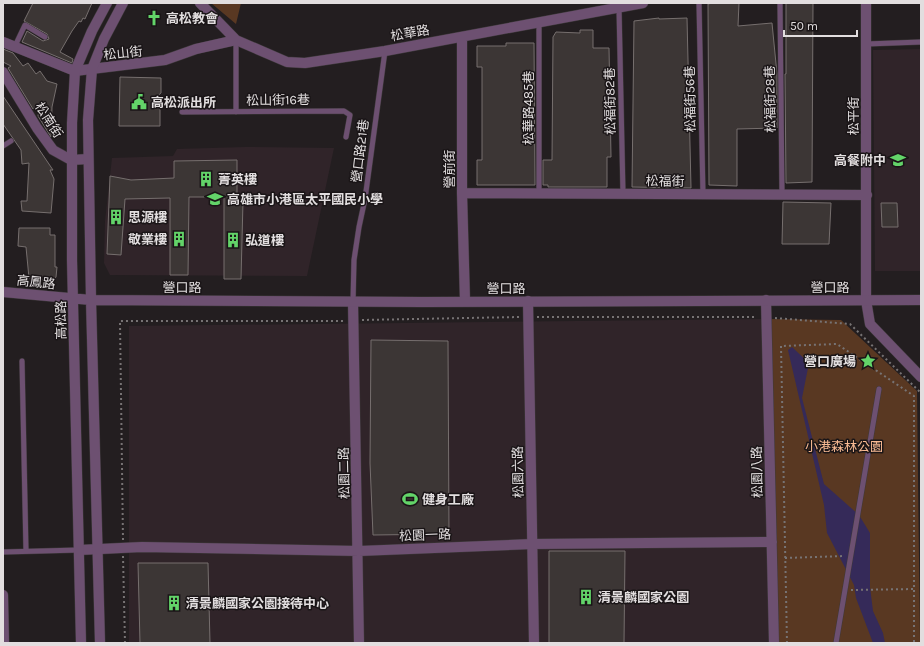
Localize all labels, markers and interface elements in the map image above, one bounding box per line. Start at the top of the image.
church icon: 高松教會 [145,9,163,27]
place label: 高松教會 [166,11,219,26]
scale bar [784,12,857,38]
text: 50 m [790,19,818,33]
street label: 松華路 [389,22,431,44]
street label: 松山街 [103,44,143,62]
street label: 松福街56巷 [682,65,698,133]
street label: 松福街28巷 [762,65,778,133]
street label: 松福街82巷 [602,67,618,135]
street label: 松華路485巷 [521,71,536,145]
street label: 松山街16巷 [246,92,310,108]
public building icon: 高松派出所 [130,93,148,111]
place label: 高松派出所 [151,95,216,110]
street label: 松平街 [846,96,861,136]
street label: 松南街 [32,100,66,140]
street label: 營口路21巷 [349,118,371,184]
street label: 營前街 [442,149,457,189]
school or university icon: 高餐附中 [889,151,907,169]
place label: 高餐附中 [834,153,886,168]
building icon: 菁英樓 [197,170,215,188]
place label: 菁英樓 [218,172,257,187]
street label: 松福街 [645,173,685,189]
school or university icon: 高雄市小港區太平國民小學 [206,190,224,208]
place label: 高雄市小港區太平國民小學 [227,192,383,207]
building icon: 思源樓 [107,208,125,226]
place label: 思源樓 [128,210,167,225]
building icon: 敬業樓 [170,230,188,248]
building icon: 弘道樓 [224,231,242,249]
place label: 敬業樓 [128,232,167,247]
place label: 弘道樓 [245,233,284,248]
street label: 高鳳路 [16,273,56,291]
street label: 營口路 [162,280,202,295]
street label: 營口路 [810,280,850,295]
street label: 營口路 [486,281,526,296]
street label: 高松路 [53,300,69,340]
place icon: 營口廣場 [859,352,877,370]
place label: 營口廣場 [804,354,856,369]
park label: 小港森林公園 [805,439,883,454]
street label: 松園六路 [510,446,526,498]
street label: 松園八路 [749,446,765,498]
street label: 松園二路 [336,447,352,499]
sports icon: 健身工廠 [401,490,419,508]
place label: 健身工廠 [422,492,474,507]
street label: 松園一路 [399,527,451,543]
building icon: 清景麟國家公園 [577,588,595,606]
place label: 清景麟國家公園 [598,590,689,605]
building icon: 清景麟國家公園接待中心 [165,594,183,612]
place label: 清景麟國家公園接待中心 [186,596,329,611]

